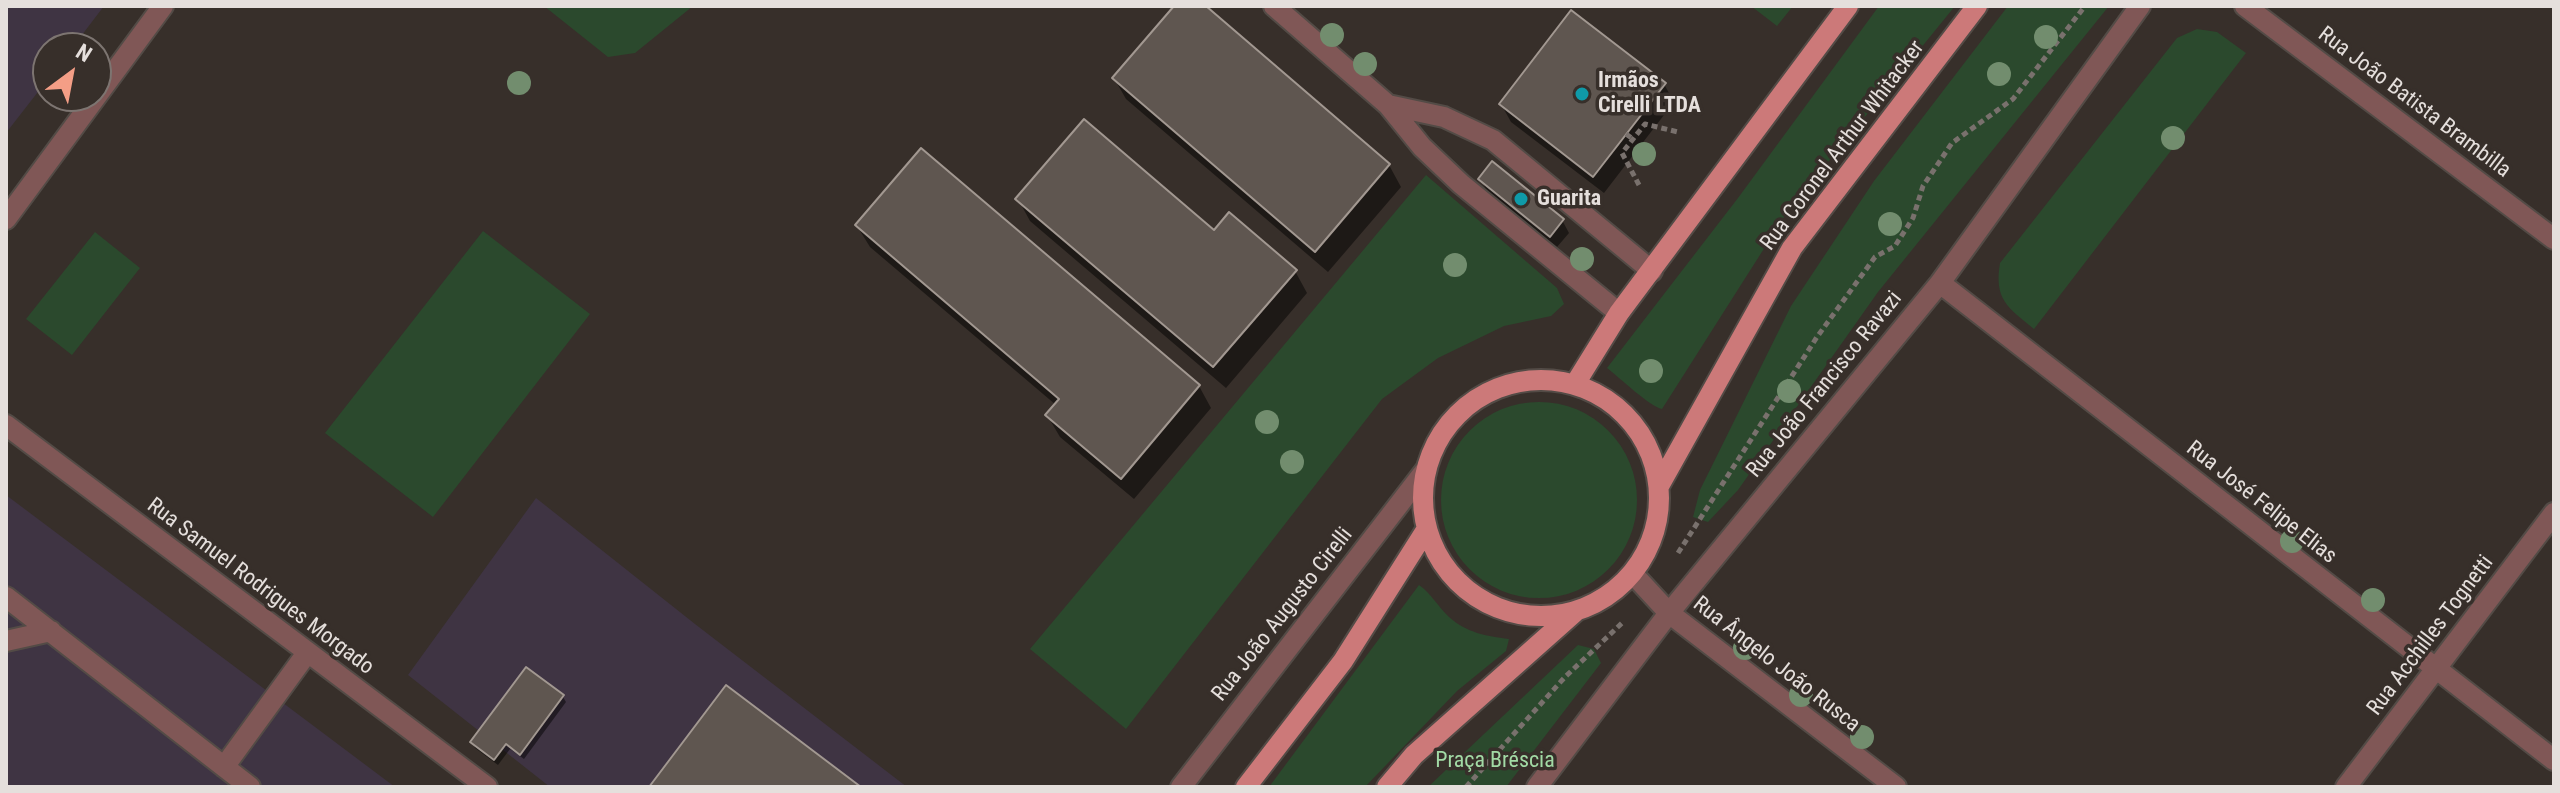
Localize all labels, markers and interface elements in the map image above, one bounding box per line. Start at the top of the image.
street label: Rua João Batista Brambilla [2312,22,2516,184]
north arrow [32,32,112,112]
street label: Rua Coronel Arthur Whitacker [1755,36,1931,256]
text: N [72,39,96,67]
place label: Irmãos Cirelli LTDA [1598,68,1701,120]
marker: Irmãos Cirelli LTDA [1573,85,1591,103]
place label: Guarita [1537,186,1601,212]
marker: Guarita [1512,190,1530,208]
street label: Rua João Francisco Ravazi [1742,287,1908,483]
street label: Rua José Felipe Elias [2181,436,2341,570]
street label: Rua Samuel Rodrigues Morgado [141,493,379,681]
street label: Rua João Augusto Cirelli [1207,523,1359,707]
street label: Rua Acchilles Tognetti [2362,551,2500,721]
street label: Rua Ângelo João Rusca [1687,592,1865,738]
park label: Praça Bréscia [1435,748,1555,774]

